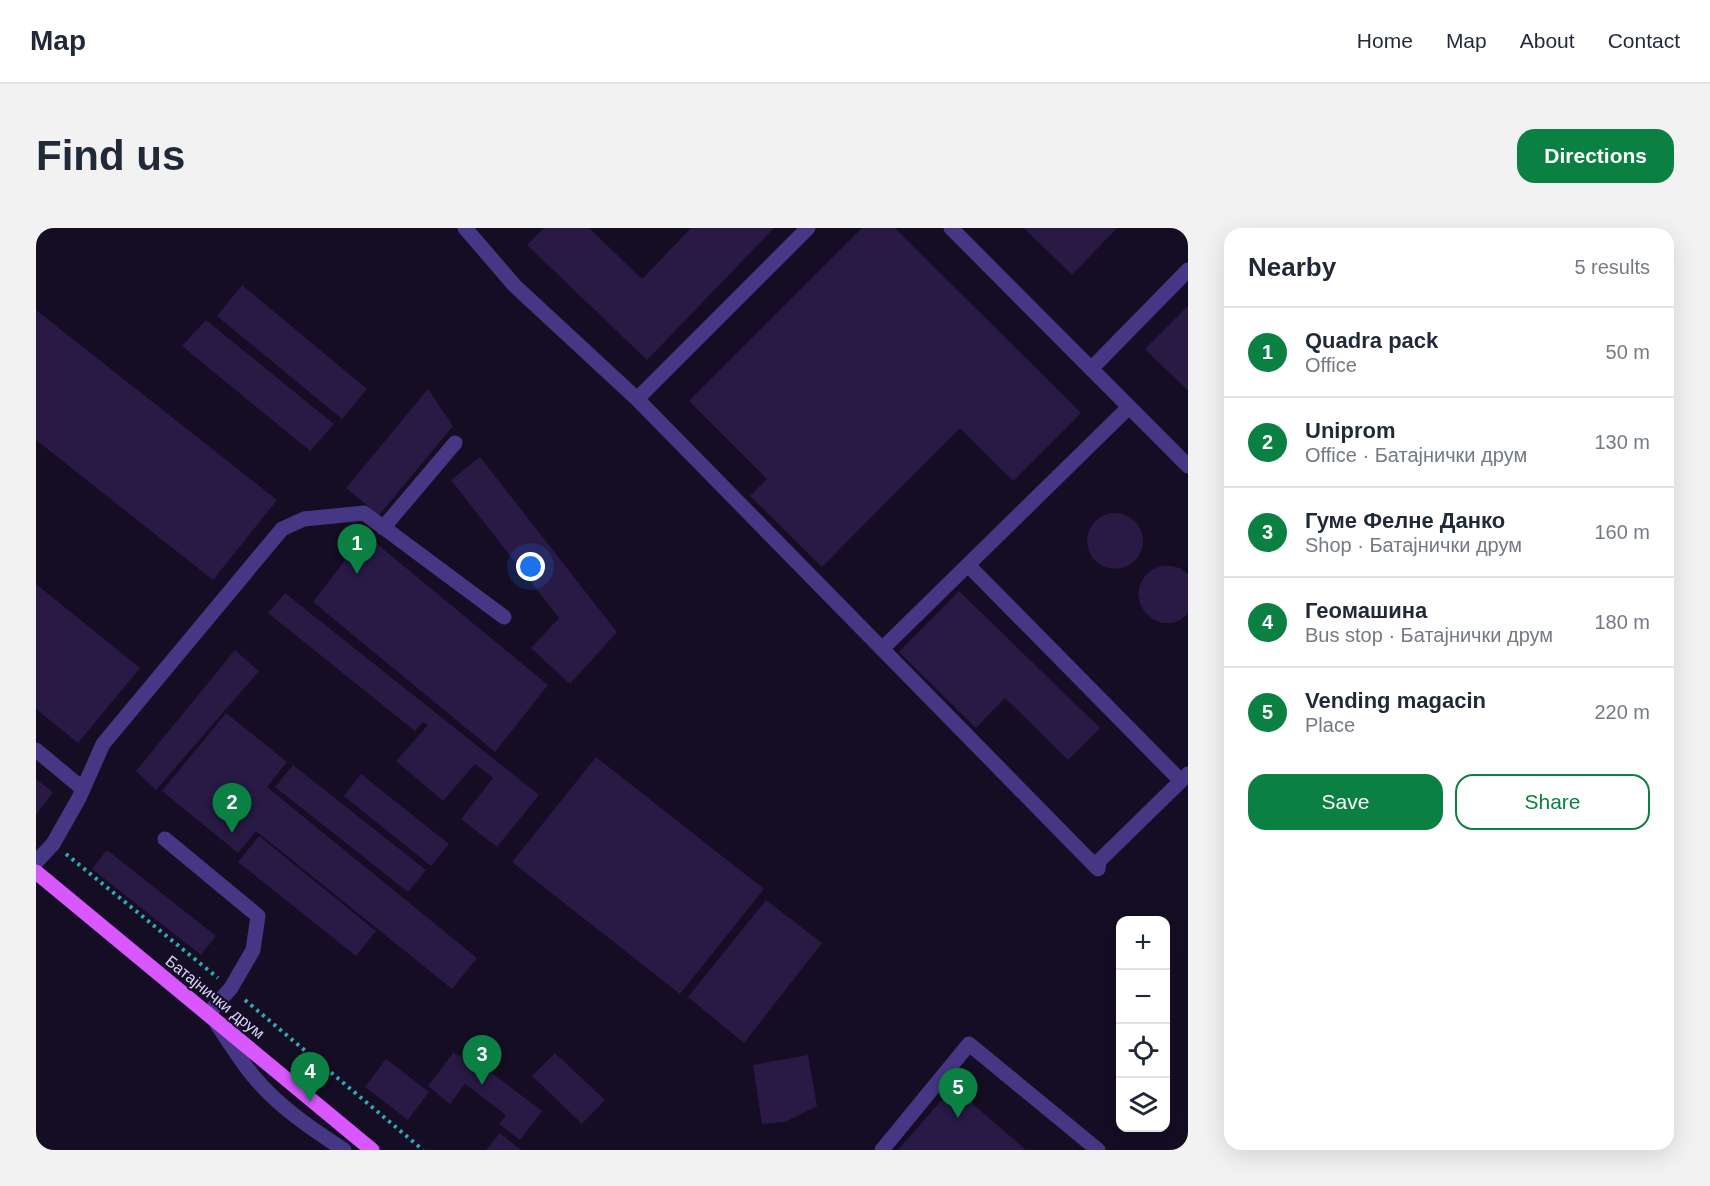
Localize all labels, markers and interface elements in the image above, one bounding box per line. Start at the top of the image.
text: Map [30,25,86,56]
text: Home [1357,29,1413,52]
text: Map [1446,29,1487,52]
text: About [1520,29,1575,52]
text: Contact [1608,29,1680,52]
button: Directions [1517,129,1674,183]
text: Find us [36,132,185,179]
text: Nearby [1248,252,1336,282]
text: 5 results [1574,256,1650,278]
text: Quadra pack [1305,328,1438,353]
text: 1 [1262,341,1273,363]
text: 50 m [1606,341,1650,363]
text: Office [1305,354,1357,376]
text: Uniprom [1305,418,1395,443]
text: 2 [1262,431,1273,453]
text: 130 m [1594,431,1650,453]
text: Office · Батајнички друм [1305,444,1527,466]
text: Гуме Фелне Данко [1305,508,1505,533]
text: 3 [1262,521,1273,543]
text: 160 m [1594,521,1650,543]
pin: 1 [338,524,376,574]
text: Shop · Батајнички друм [1305,534,1522,556]
your location [516,552,545,581]
text: Геомашина [1305,598,1427,623]
text: 4 [1262,611,1273,633]
text: 180 m [1594,611,1650,633]
text: Bus stop · Батајнички друм [1305,624,1553,646]
text: Vending magacin [1305,688,1486,713]
text: 5 [1262,701,1273,723]
text: 220 m [1594,701,1650,723]
text: Place [1305,714,1355,736]
button: Save [1248,774,1443,830]
button: Share [1455,774,1650,830]
pin: 2 [212,784,252,833]
map controls [1116,916,1170,1132]
button: + [1116,916,1170,970]
street label: Батајнички друм [162,952,268,1042]
button: − [1116,970,1170,1024]
button: locate [1116,1024,1170,1078]
pin: 3 [462,1036,502,1085]
pin: 4 [290,1052,330,1102]
pin: 5 [938,1068,978,1118]
button: layers [1116,1078,1170,1132]

